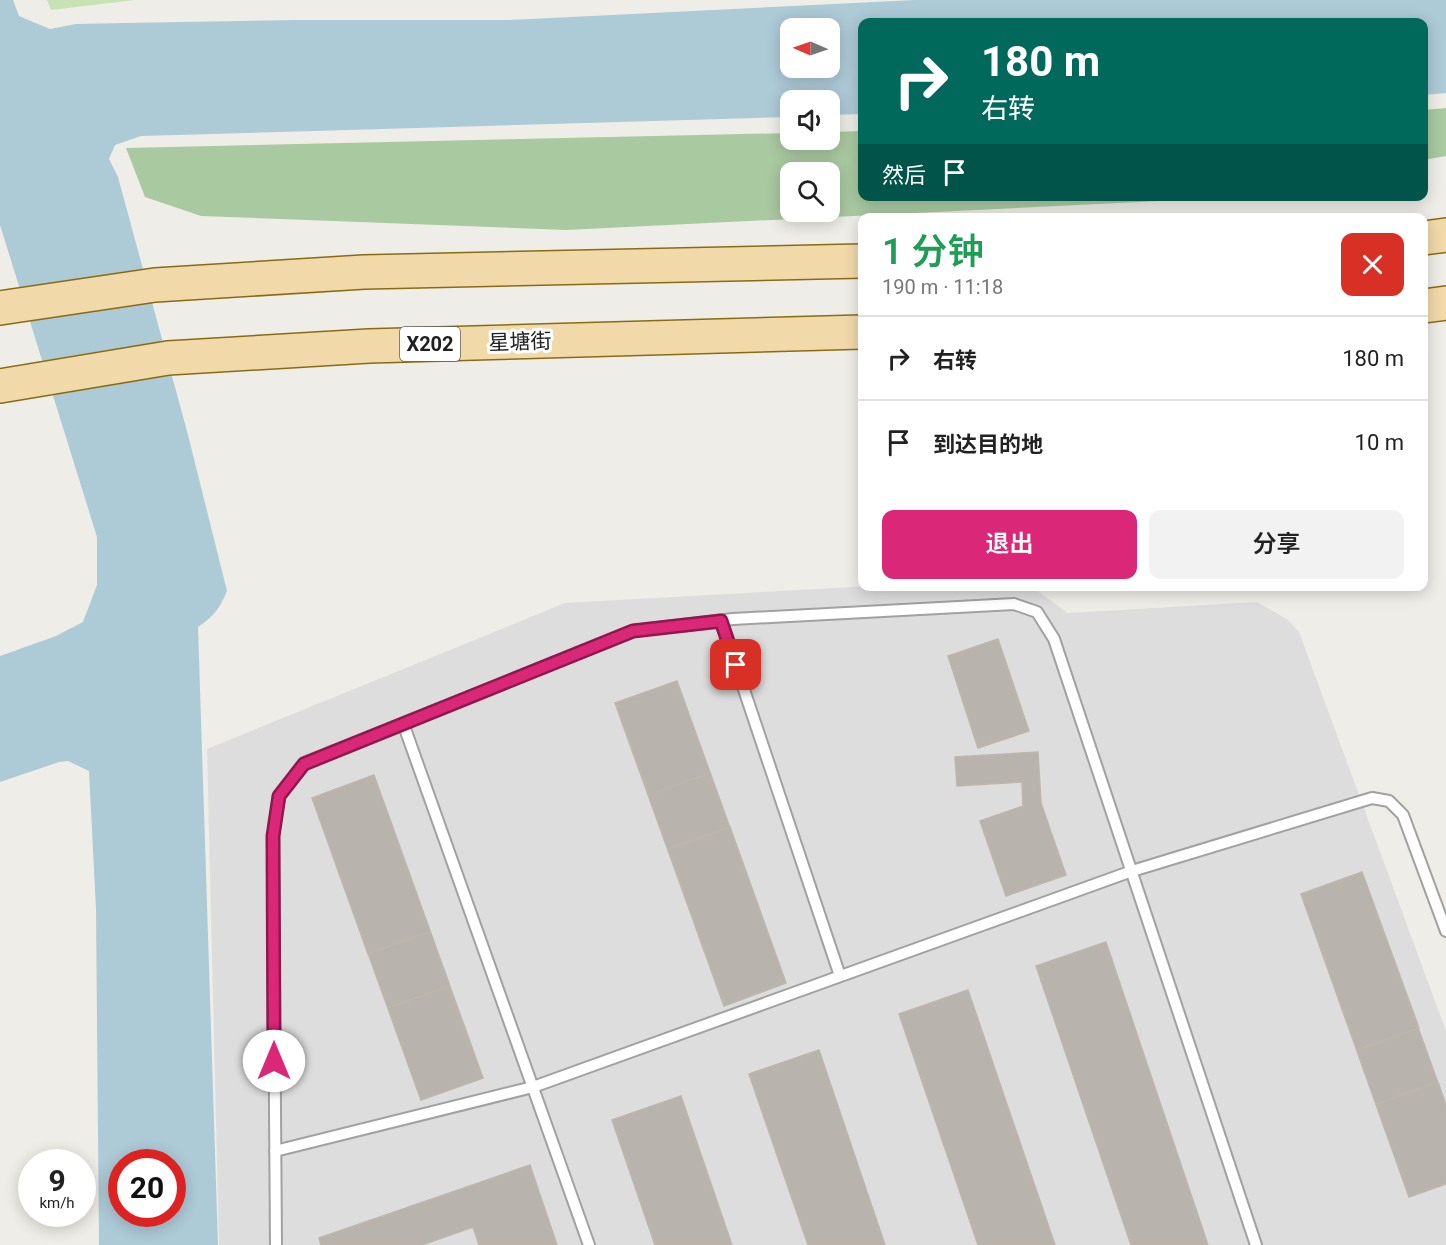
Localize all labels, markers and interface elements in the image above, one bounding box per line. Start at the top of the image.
north arrow [780,18,840,78]
map controls [780,18,840,222]
text: 180 m [981,37,1100,86]
icon: right [882,42,960,120]
button: sound [780,90,840,150]
text: 右转 [981,93,1035,125]
icon: arrive [938,156,971,189]
button: search [780,162,840,222]
text: 然后 [882,163,926,188]
text: 1 分钟 [882,231,984,273]
button: close [1341,233,1404,296]
text: 190 m · 11:18 [882,275,1003,299]
road number: X202 [400,327,460,361]
street label: 星塘街 [488,329,552,355]
icon: right [882,342,915,375]
text: 180 m [1342,346,1404,371]
text: 右转 [933,348,977,373]
icon: arrive [882,426,915,459]
text: 10 m [1355,430,1404,455]
text: 到达目的地 [933,432,1043,457]
button: 退出 [882,510,1137,579]
button: 分享 [1149,510,1404,579]
pin [710,639,761,690]
icon: arrive [719,648,752,681]
position arrow [242,1029,306,1093]
speed limit sign: 20 [108,1149,186,1227]
text: 9 [48,1163,66,1198]
text: km/h [39,1194,75,1212]

